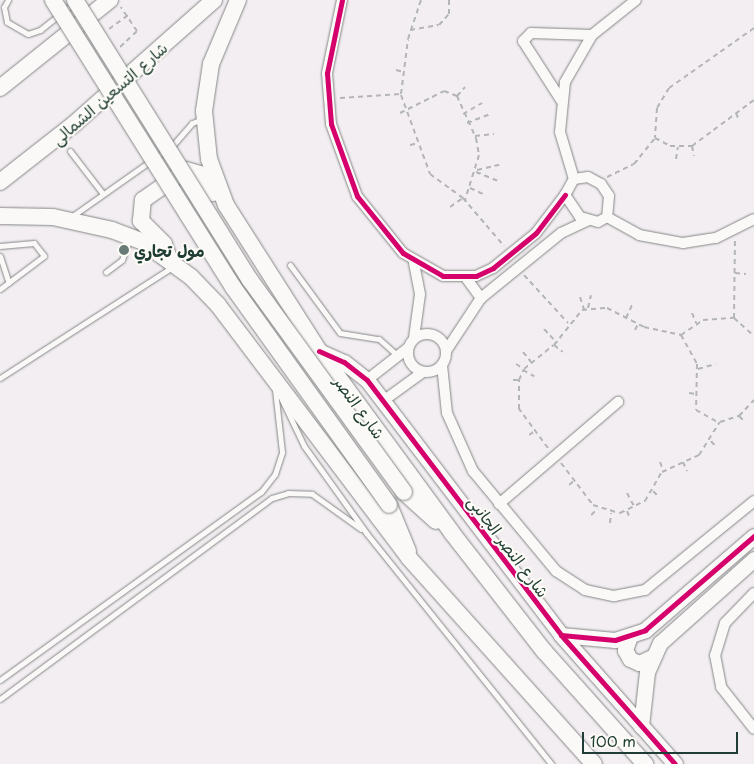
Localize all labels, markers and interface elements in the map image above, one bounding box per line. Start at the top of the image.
street label: شارع التسعين الشمالى [47,37,171,149]
place label: مول تجاري [134,240,204,260]
marker: مول تجاري [118,244,130,256]
street label: شارع النصر [331,372,389,442]
street label: شارع النصر الجانبى [465,491,553,601]
scale bar [584,722,740,754]
text: 100 m [590,729,636,752]

